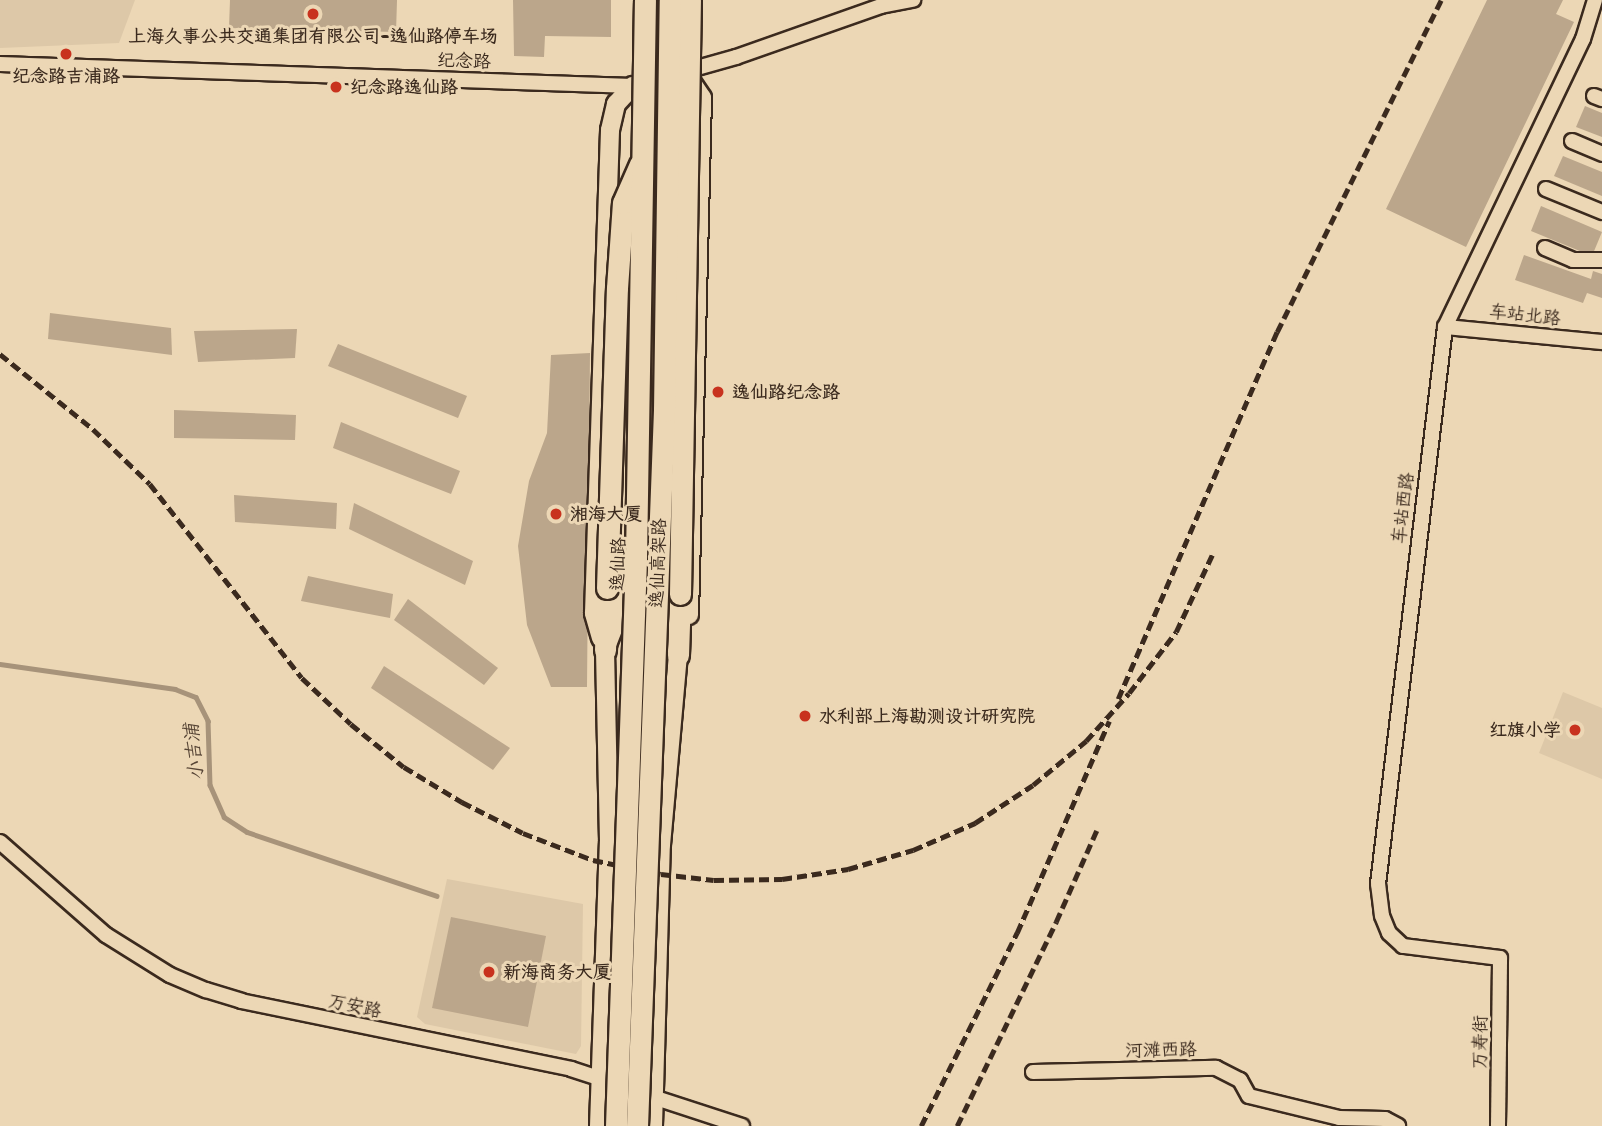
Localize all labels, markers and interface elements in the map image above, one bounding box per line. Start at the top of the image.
marker: 上海久事公共交通集团有限公司-逸仙路停车场 [305,6,321,22]
place label: 上海久事公共交通集团有限公司-逸仙路停车场 [128,25,498,47]
marker: 纪念路吉浦路 [58,46,74,62]
street label: 纪念路 [437,49,491,73]
place label: 纪念路吉浦路 [12,65,120,87]
place label: 纪念路逸仙路 [350,76,458,98]
marker: 纪念路逸仙路 [328,79,344,95]
street label: 车站北路 [1488,300,1562,330]
place label: 逸仙路纪念路 [732,381,840,403]
marker: 逸仙路纪念路 [710,384,726,400]
street label: 车站西路 [1388,471,1418,545]
place label: 湘海大厦 [570,503,642,525]
marker: 湘海大厦 [548,506,564,522]
street label: 逸仙高架路 [646,518,670,608]
street label: 逸仙路 [606,537,630,591]
place label: 水利部上海勘测设计研究院 [819,705,1035,727]
marker: 水利部上海勘测设计研究院 [797,708,813,724]
place label: 红旗小学 [1489,719,1561,741]
water label: 小吉浦 [180,722,208,782]
marker: 红旗小学 [1567,722,1583,738]
place label: 新海商务大厦 [503,961,611,983]
marker: 新海商务大厦 [481,964,497,980]
street label: 万安路 [326,990,384,1022]
street label: 万寿街 [1469,1015,1491,1069]
street label: 河滩西路 [1125,1039,1197,1061]

